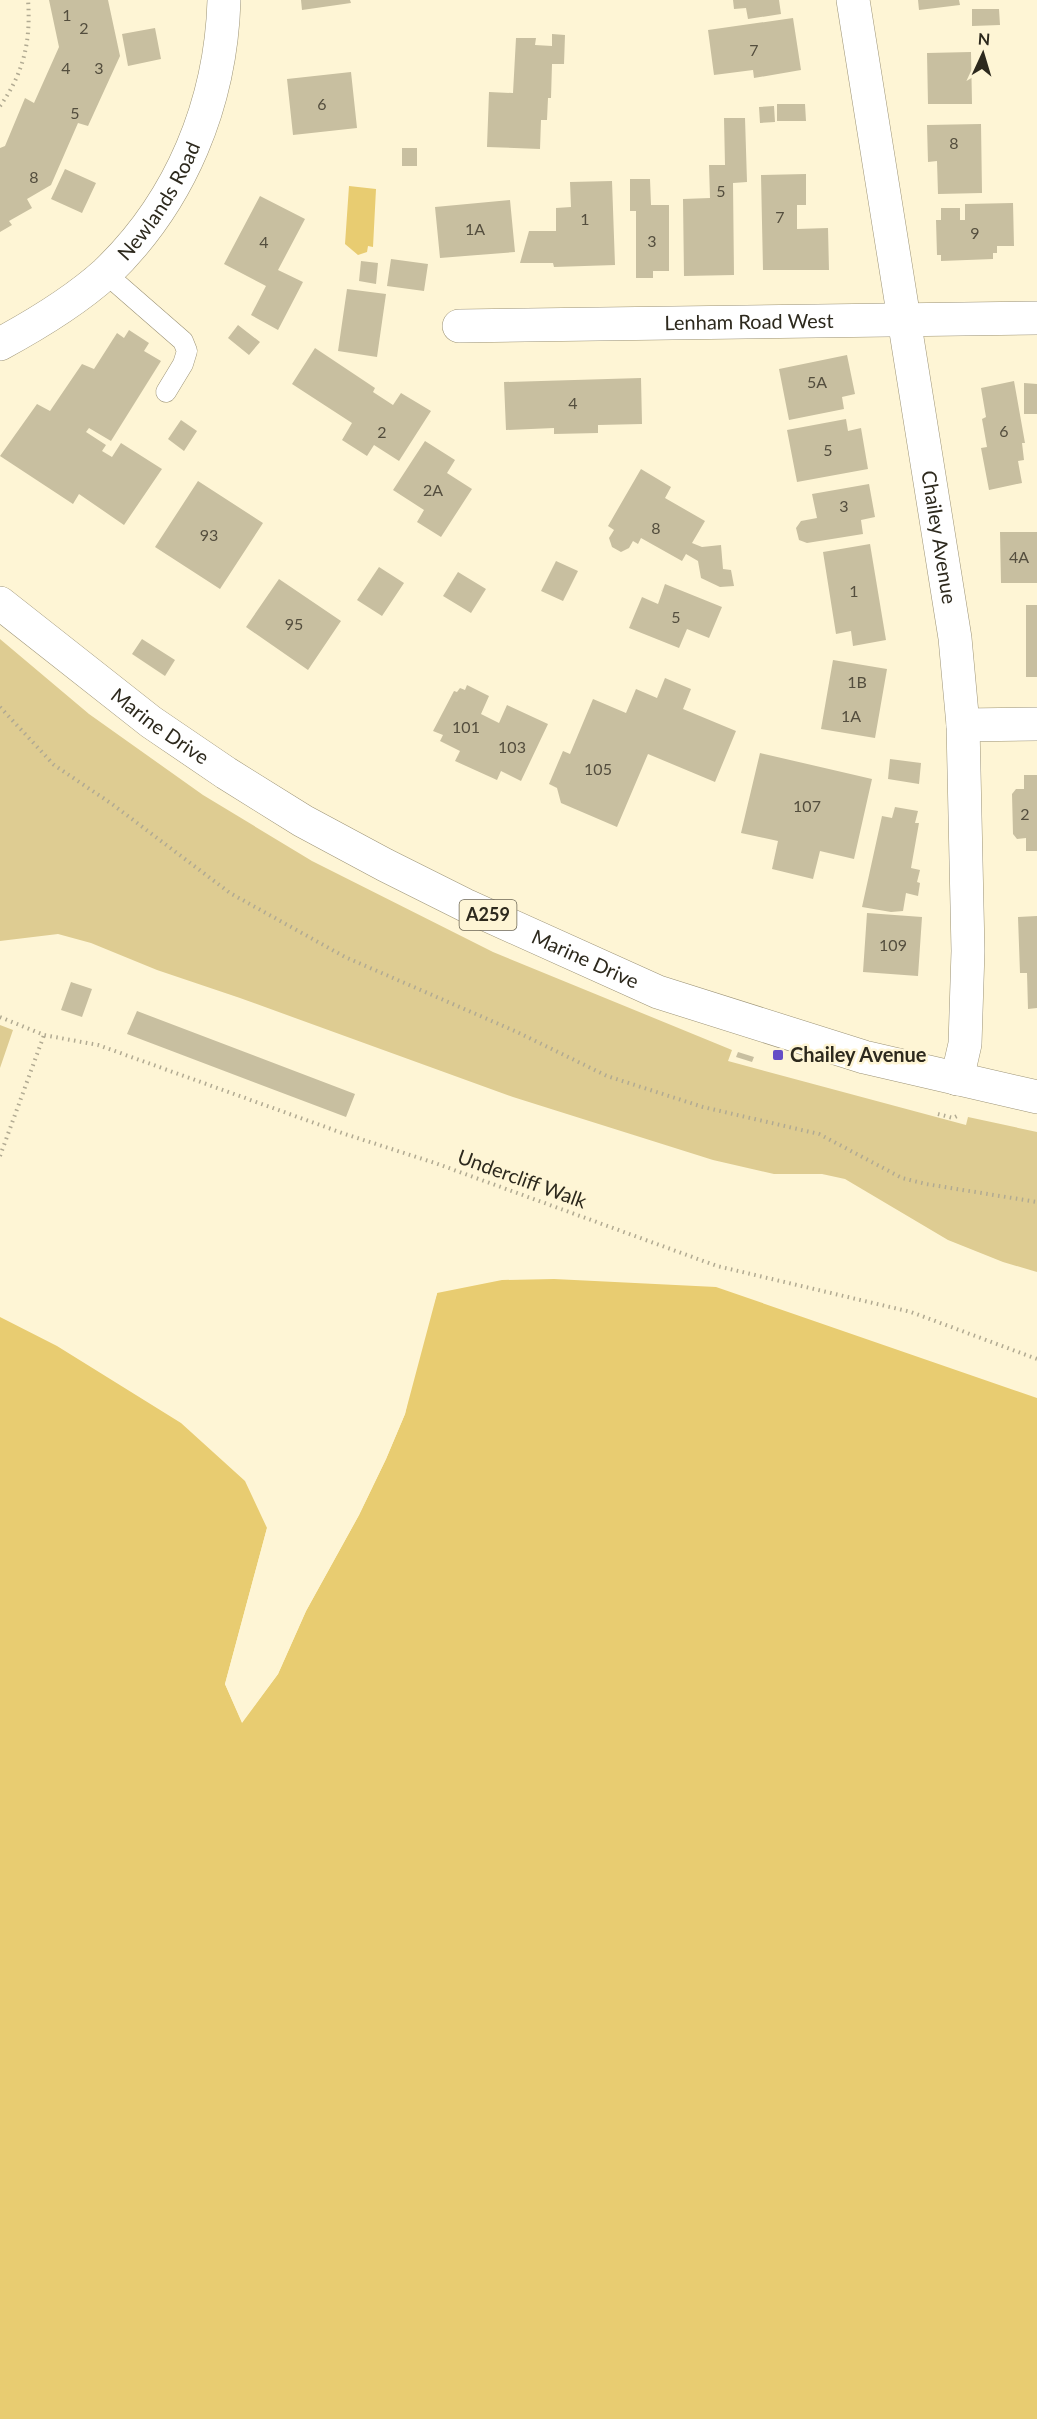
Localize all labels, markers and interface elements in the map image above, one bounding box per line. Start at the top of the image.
house number: 1 [62,5,72,24]
house number: 2 [79,18,89,37]
north arrow [953,24,1013,84]
text: N [977,29,991,48]
house number: 7 [749,40,759,59]
house number: 4 [61,58,71,77]
house number: 3 [94,58,104,77]
house number: 6 [317,94,327,113]
house number: 5 [70,103,80,122]
house number: 8 [949,133,959,152]
street label: Newlands Road [112,138,204,265]
house number: 8 [29,167,39,186]
house number: 5 [716,181,726,200]
house number: 7 [775,207,785,226]
house number: 1 [580,209,590,228]
house number: 1A [465,219,485,238]
house number: 9 [970,223,980,242]
house number: 3 [647,231,657,250]
house number: 4 [259,232,269,251]
street label: Lenham Road West [664,308,834,334]
house number: 5A [807,372,827,391]
house number: 4 [568,393,578,412]
house number: 6 [999,421,1009,440]
house number: 2 [377,422,387,441]
house number: 5 [823,440,833,459]
street label: Chailey Avenue [917,469,962,606]
house number: 2A [423,480,443,499]
house number: 3 [839,496,849,515]
house number: 8 [651,518,661,537]
house number: 93 [200,525,218,544]
house number: 4A [1009,547,1029,566]
house number: 1 [849,581,859,600]
house number: 5 [671,607,681,626]
house number: 95 [285,614,303,633]
house number: 1B [847,672,867,691]
street label: Marine Drive [107,682,214,769]
house number: 1A [841,706,861,725]
house number: 101 [452,717,480,736]
house number: 103 [498,737,526,756]
house number: 105 [584,759,612,778]
house number: 107 [793,796,821,815]
house number: 2 [1020,804,1030,823]
road number: A259 [460,900,516,930]
street label: Marine Drive [528,924,643,993]
house number: 109 [879,935,907,954]
place label: Chailey Avenue [790,1042,927,1066]
marker: Chailey Avenue [771,1048,785,1062]
street label: Undercliff Walk [455,1144,591,1213]

